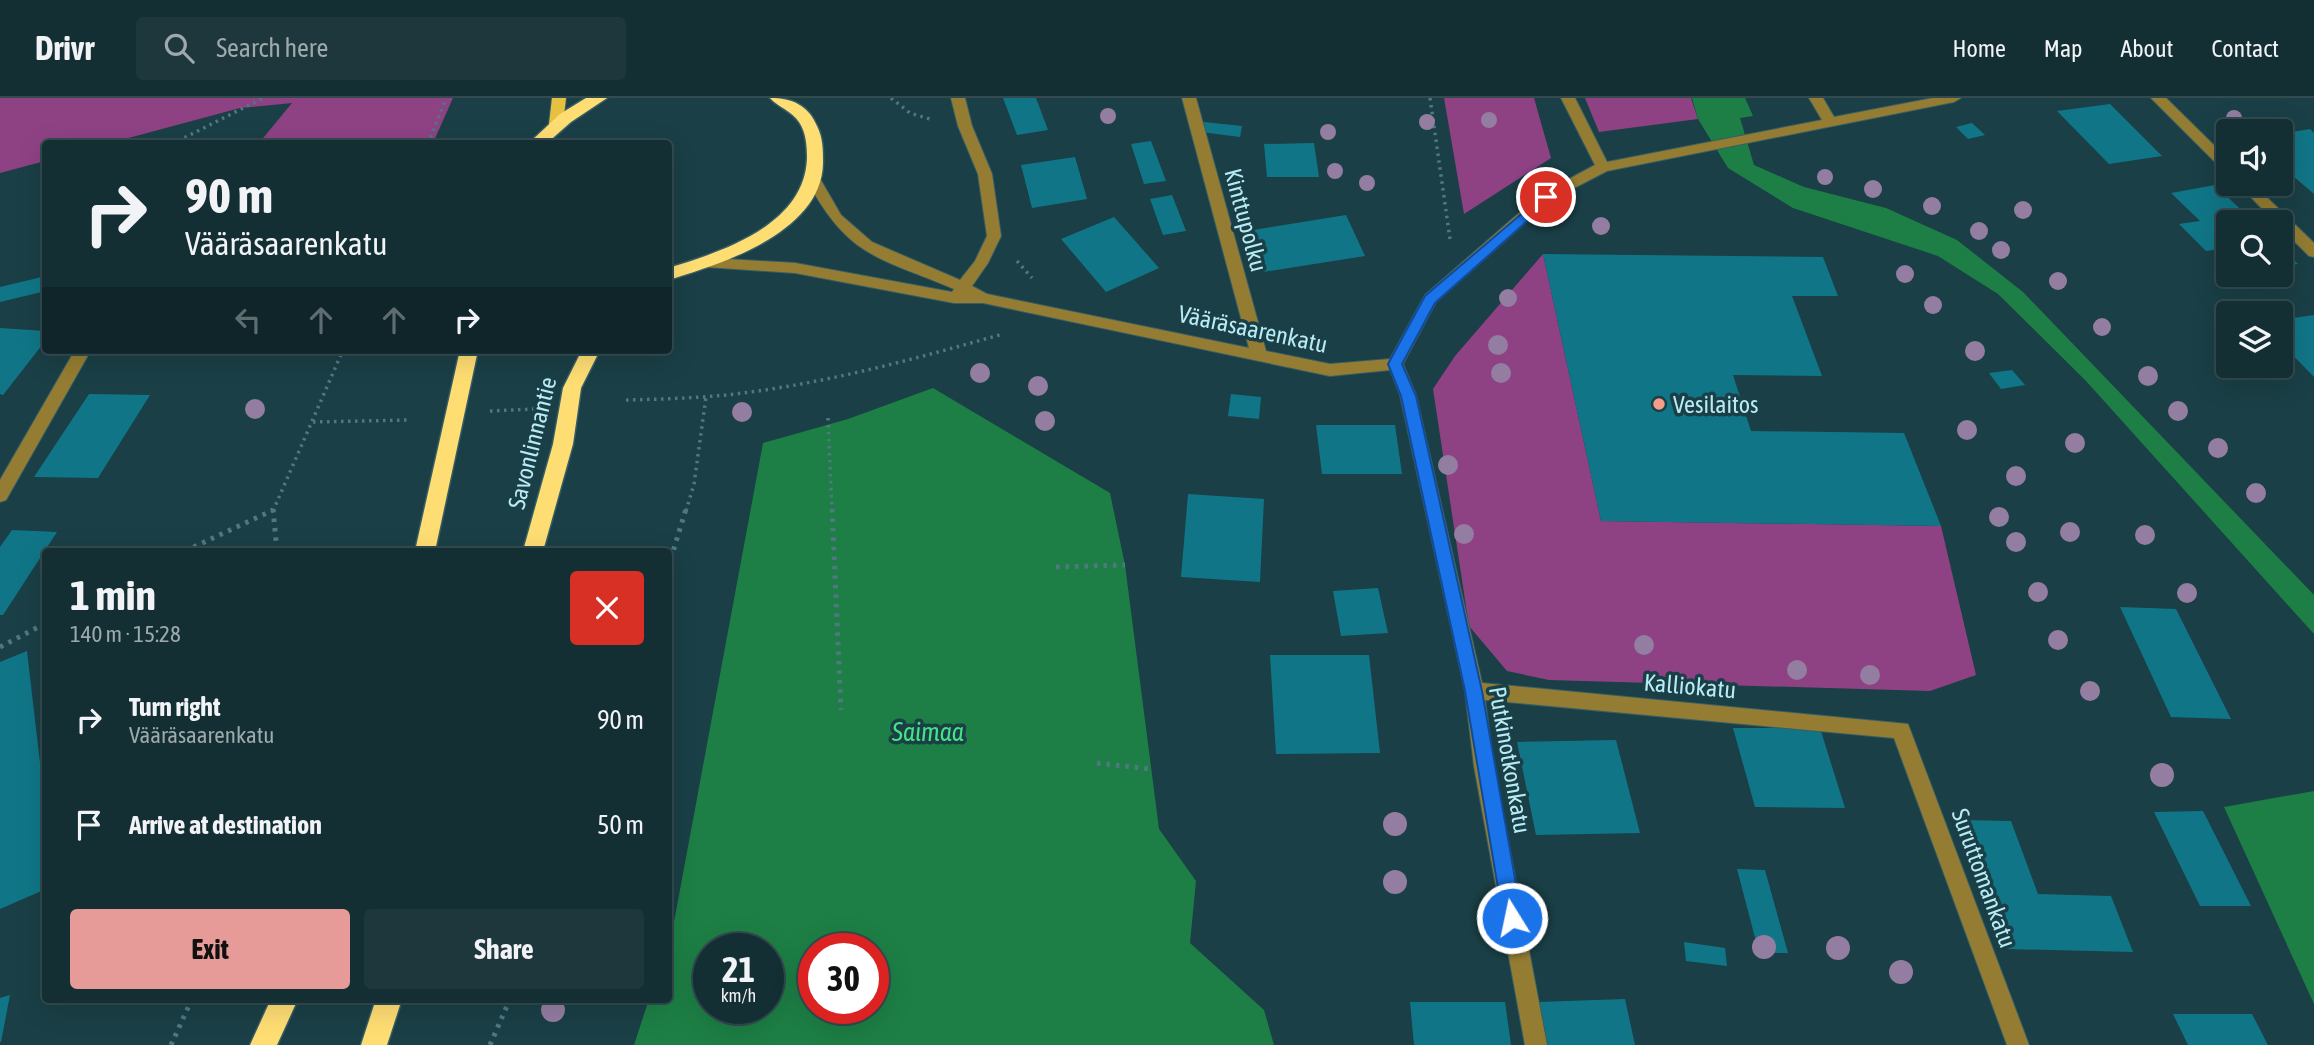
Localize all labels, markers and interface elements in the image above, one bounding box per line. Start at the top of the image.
search box [136,17,626,80]
text: Drivr [35,29,94,67]
icon: search [160,29,198,67]
text: Search here [216,33,328,63]
text: Home [1952,35,2006,62]
text: Map [2044,35,2082,62]
text: About [2120,35,2173,62]
text: Contact [2211,35,2279,62]
map controls [2216,119,2293,378]
button: sound [2216,119,2293,196]
street label: Kinttupolku [1219,166,1273,274]
text: 90 m [185,167,273,223]
pin [1516,167,1576,227]
icon: right [70,168,161,259]
icon: arrive [1527,178,1565,216]
button: search [2216,210,2293,287]
text: Vääräsaarenkatu [185,225,387,262]
street label: Vääräsaarenkatu [1176,300,1330,358]
icon: left [229,301,267,339]
icon: ahead [302,301,340,339]
icon: ahead [375,301,413,339]
icon: right [448,301,486,339]
button: layers [2216,301,2293,378]
street label: Savonlinnantie [503,374,561,512]
place label: Vesilaitos [1673,391,1758,418]
marker: Vesilaitos [1651,396,1667,412]
text: 1 min [70,571,156,619]
button: close [570,571,644,645]
text: 140 m · 15:28 [70,621,181,647]
street label: Kalliokatu [1643,669,1737,703]
street label: Putkinotkonkatu [1484,684,1536,836]
text: Turn right [129,692,220,722]
icon: right [70,701,108,739]
text: 90 m [597,705,644,735]
water label: Saimaa [891,717,964,747]
text: Vääräsaarenkatu [129,722,274,748]
street label: Suruttomankatu [1946,805,2022,951]
icon: arrive [70,806,108,844]
text: Arrive at destination [129,810,322,840]
text: 50 m [597,810,644,840]
position arrow [1475,881,1549,955]
button: Exit [70,909,350,989]
button: Share [364,909,644,989]
speed limit sign: 30 [798,933,889,1024]
text: 21 [722,949,755,989]
text: km/h [721,985,756,1006]

